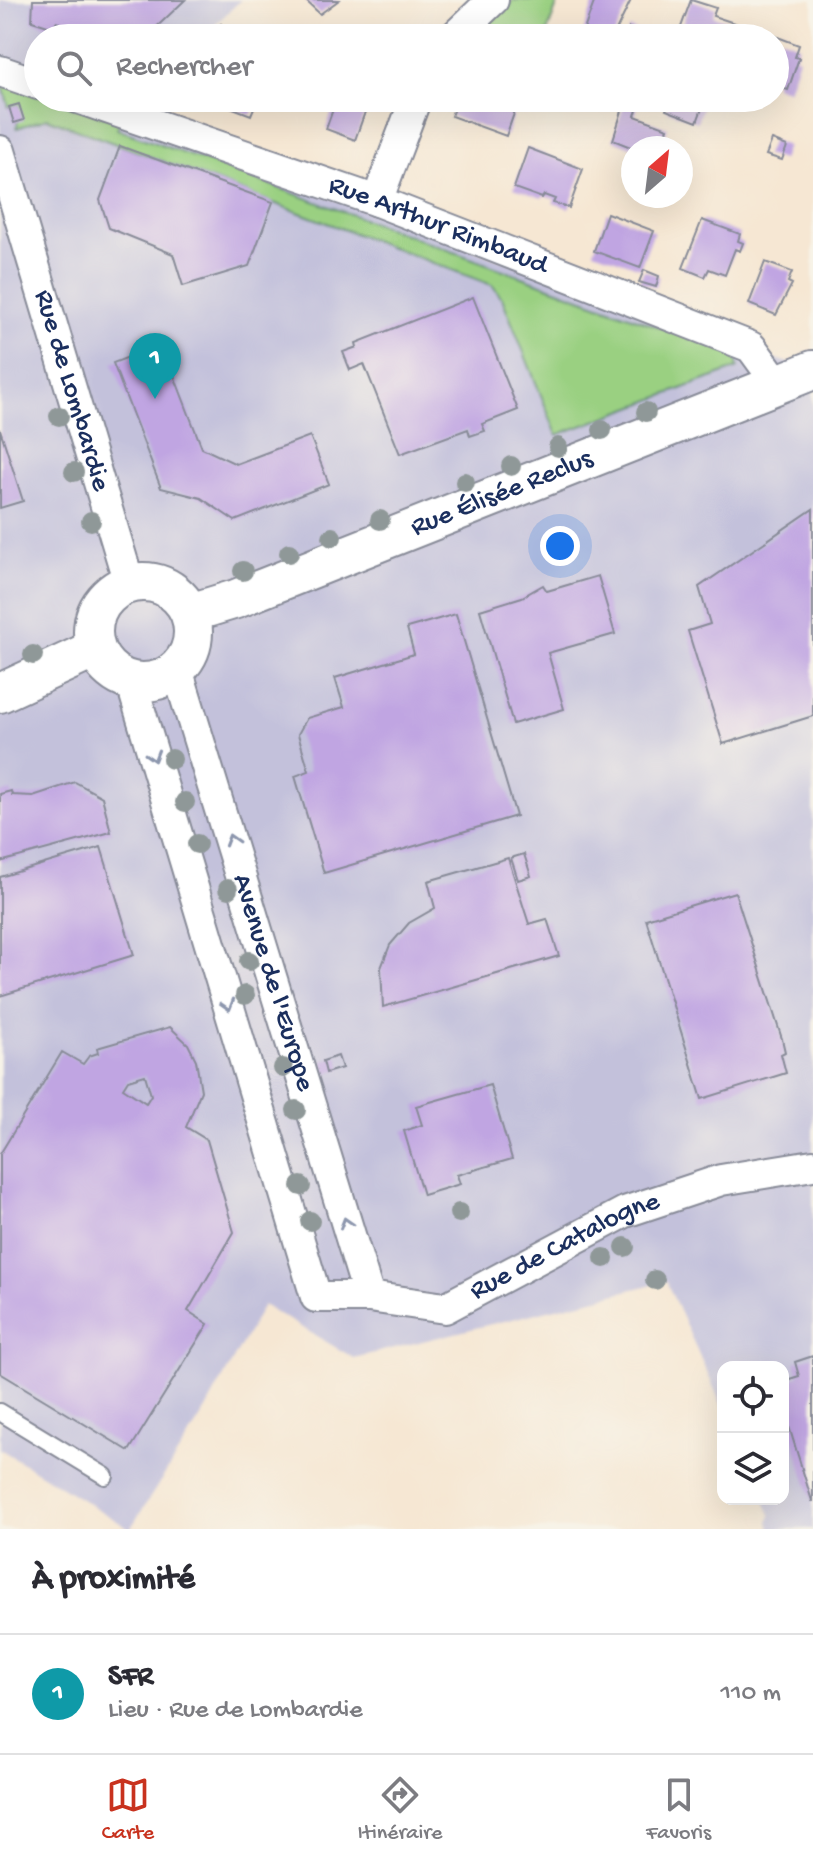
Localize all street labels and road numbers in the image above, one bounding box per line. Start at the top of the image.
street label: Rue Arthur Rimbaud [324,169,555,283]
street label: Rue de Lombardie [26,286,117,496]
street label: Rue Élisée Reclus [406,442,598,544]
street label: Avenue de l'Europe [224,870,322,1096]
street label: Rue de Catalogne [464,1185,664,1308]

